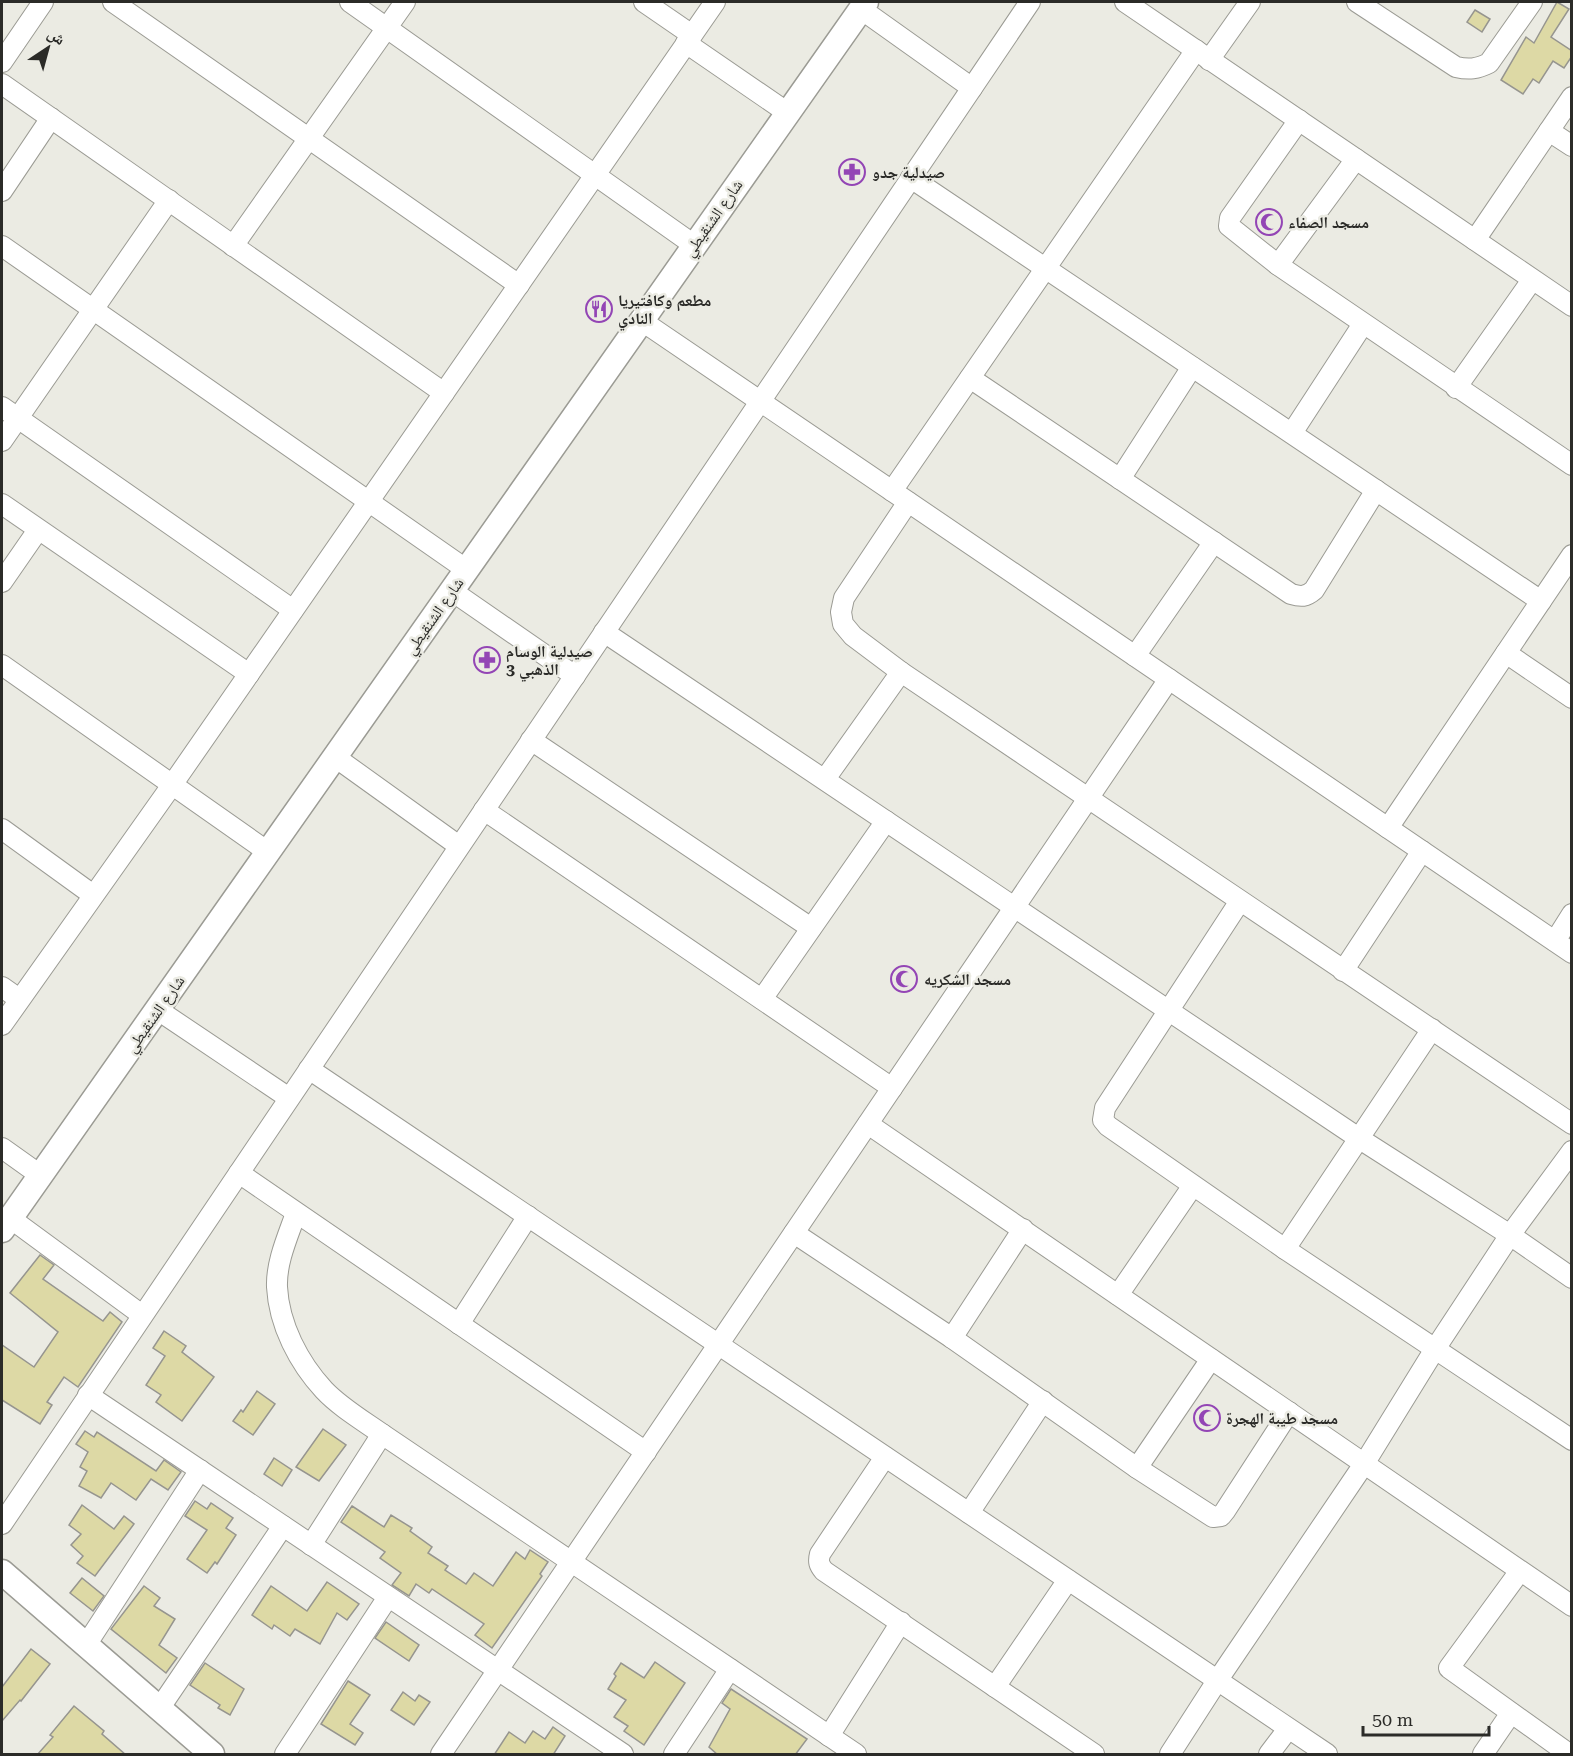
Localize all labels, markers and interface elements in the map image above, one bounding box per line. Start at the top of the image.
north arrow [18,18,78,78]
text: ش [44,24,69,49]
pharmacy icon: صيدلية جدو [837,157,867,187]
place label: صيدلية جدو [872,163,945,182]
street label: شارع الشنقيطي [679,176,749,262]
mosque icon: مسجد الصفاء [1254,207,1284,237]
place label: مسجد الصفاء [1288,213,1369,232]
place label: مطعم وكافتيريا النادي [618,291,711,330]
restaurant icon: مطعم وكافتيريا النادي [584,294,614,324]
street label: شارع الشنقيطي [400,574,470,660]
place label: صيدلية الوسام الذهبي 3 [506,642,593,681]
pharmacy icon: صيدلية الوسام الذهبي 3 [472,645,502,675]
mosque icon: مسجد الشكريه [889,964,919,994]
place label: مسجد الشكريه [924,970,1011,989]
street label: شارع الشنقيطي [121,972,191,1058]
mosque icon: مسجد طيبة الهجرة [1192,1403,1222,1433]
place label: مسجد طيبة الهجرة [1226,1409,1338,1428]
scale bar [1363,1699,1489,1737]
text: 50 m [1372,1709,1413,1730]

